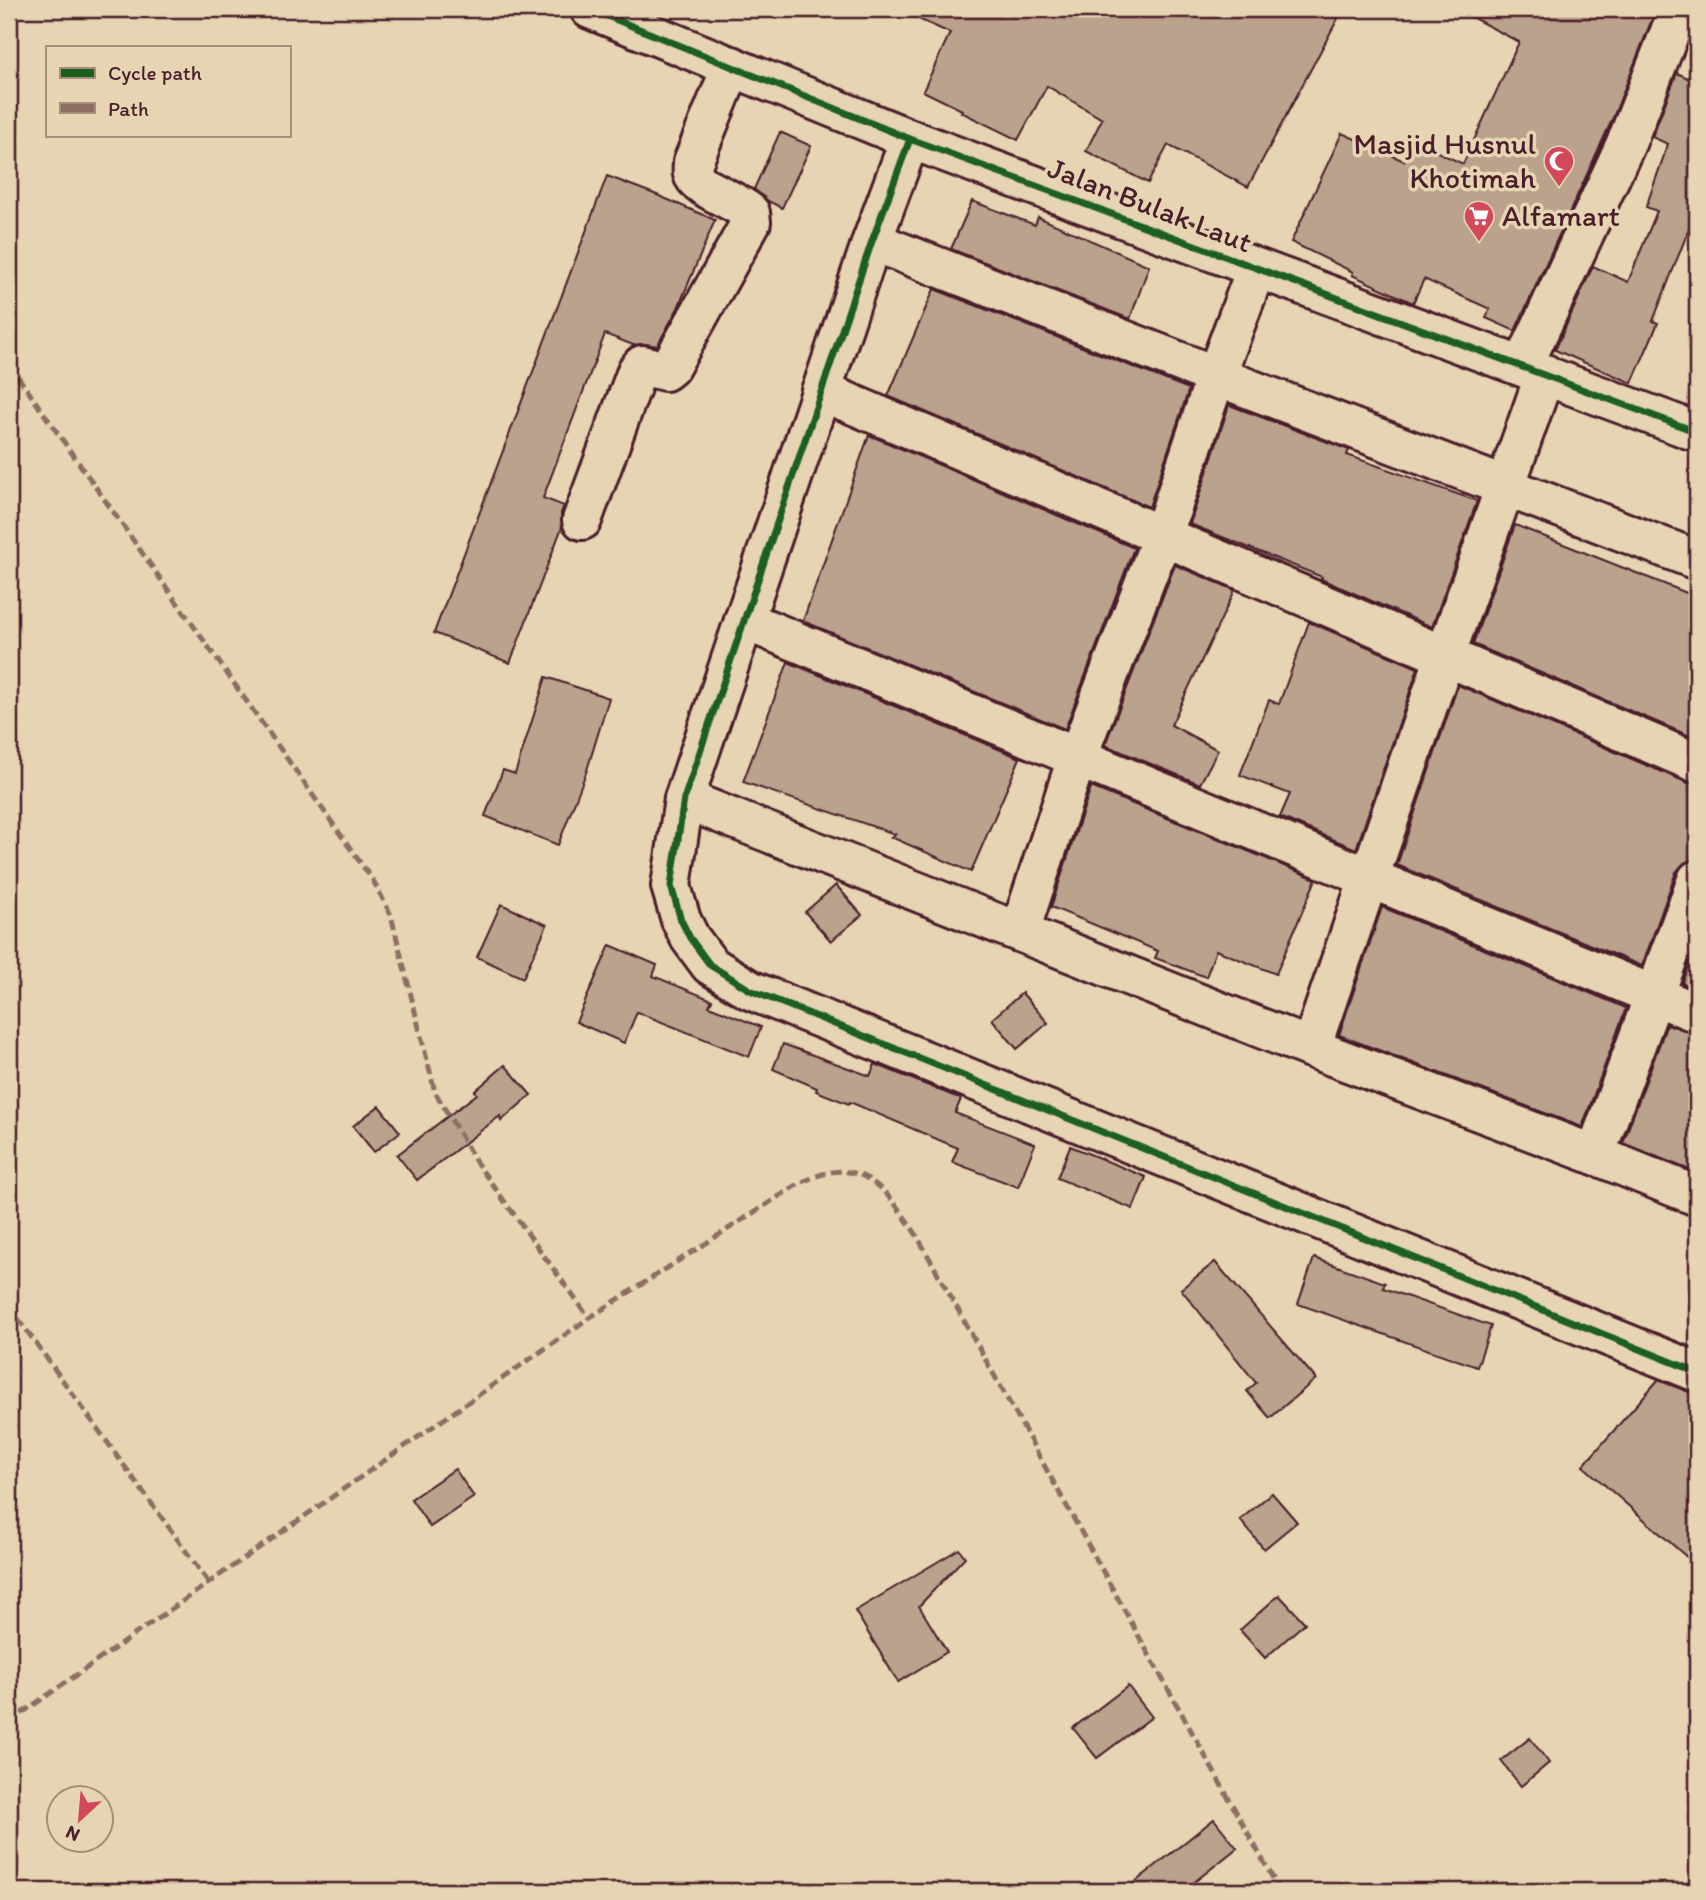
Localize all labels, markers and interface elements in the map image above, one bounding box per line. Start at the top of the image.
legend [46,46,290,136]
text: Cycle path [108,60,202,85]
text: Path [108,96,149,121]
place label: Masjid Husnul Khotimah [1353,125,1536,196]
mosque icon: Masjid Husnul Khotimah [1542,144,1576,188]
street label: Jalan Bulak Laut [1043,149,1257,260]
place label: Alfamart [1502,197,1620,234]
supermarket icon: Alfamart [1462,199,1496,243]
north arrow [46,1784,116,1854]
text: N [62,1821,84,1847]

